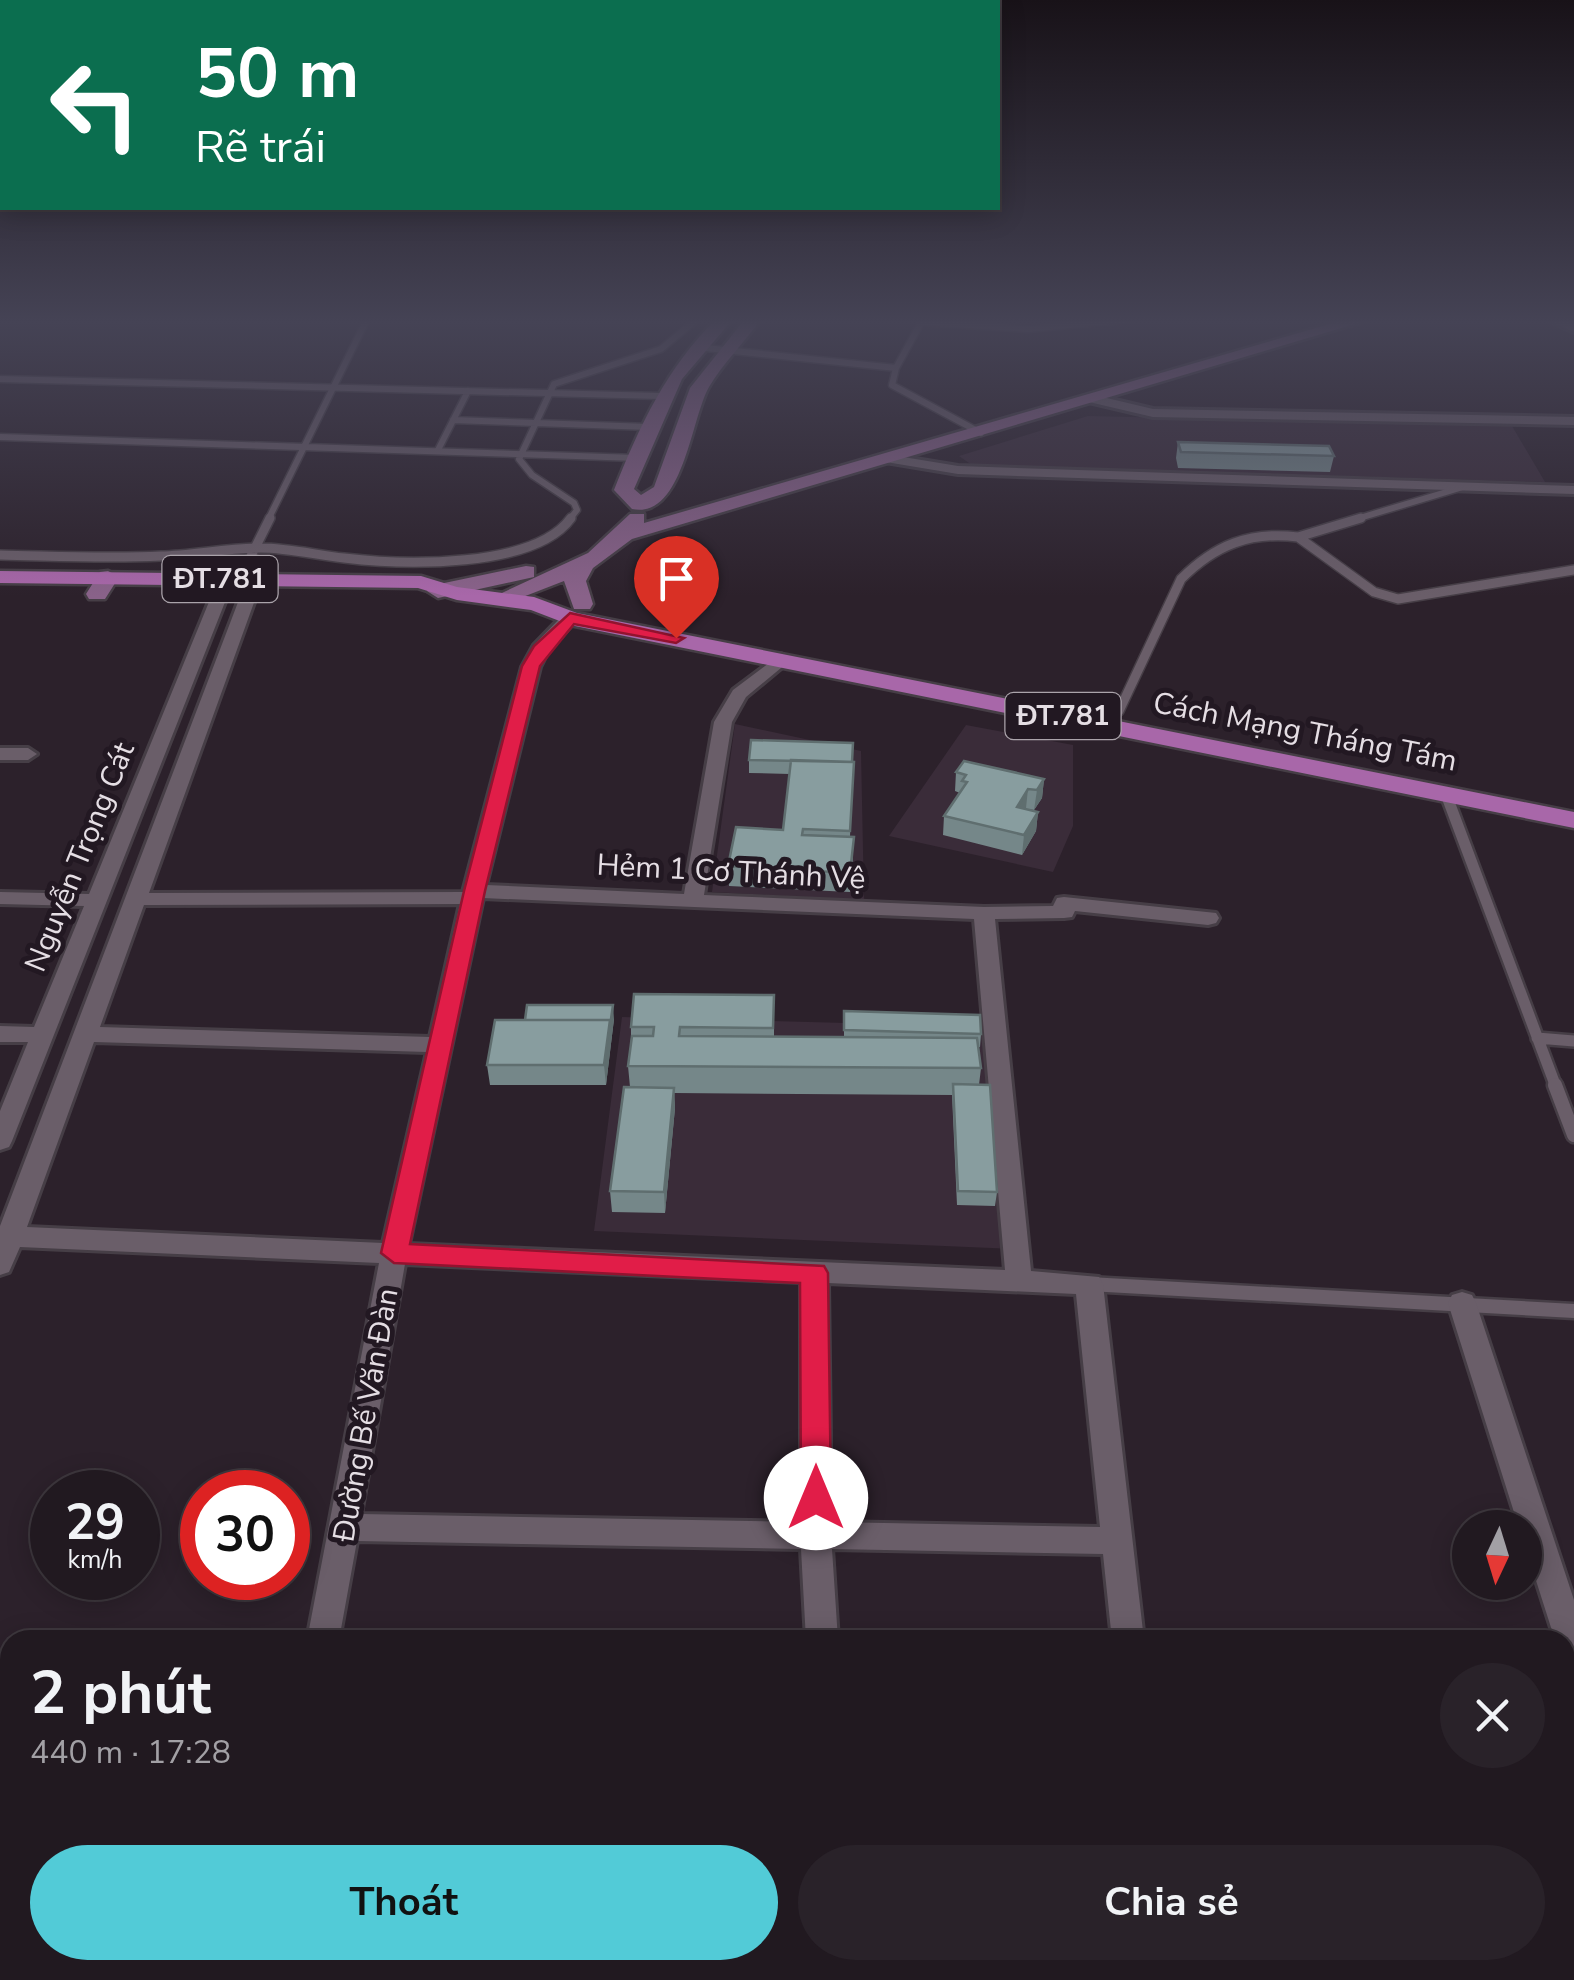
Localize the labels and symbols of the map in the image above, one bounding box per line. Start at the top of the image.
pin [634,536,719,639]
road number: ĐT.781 [162,556,278,602]
street label: Cách Mạng Tháng Tám [1150,682,1460,782]
road number: ĐT.781 [1006,693,1120,739]
street label: Nguyễn Trọng Cát [15,736,145,978]
street label: Hẻm 1 Cơ Thánh Vệ [596,844,866,900]
street label: Đường Bế Văn Đàn [323,1285,408,1546]
position arrow [764,1446,868,1550]
speed limit sign: 30 [180,1470,310,1600]
north arrow [1452,1510,1542,1600]

